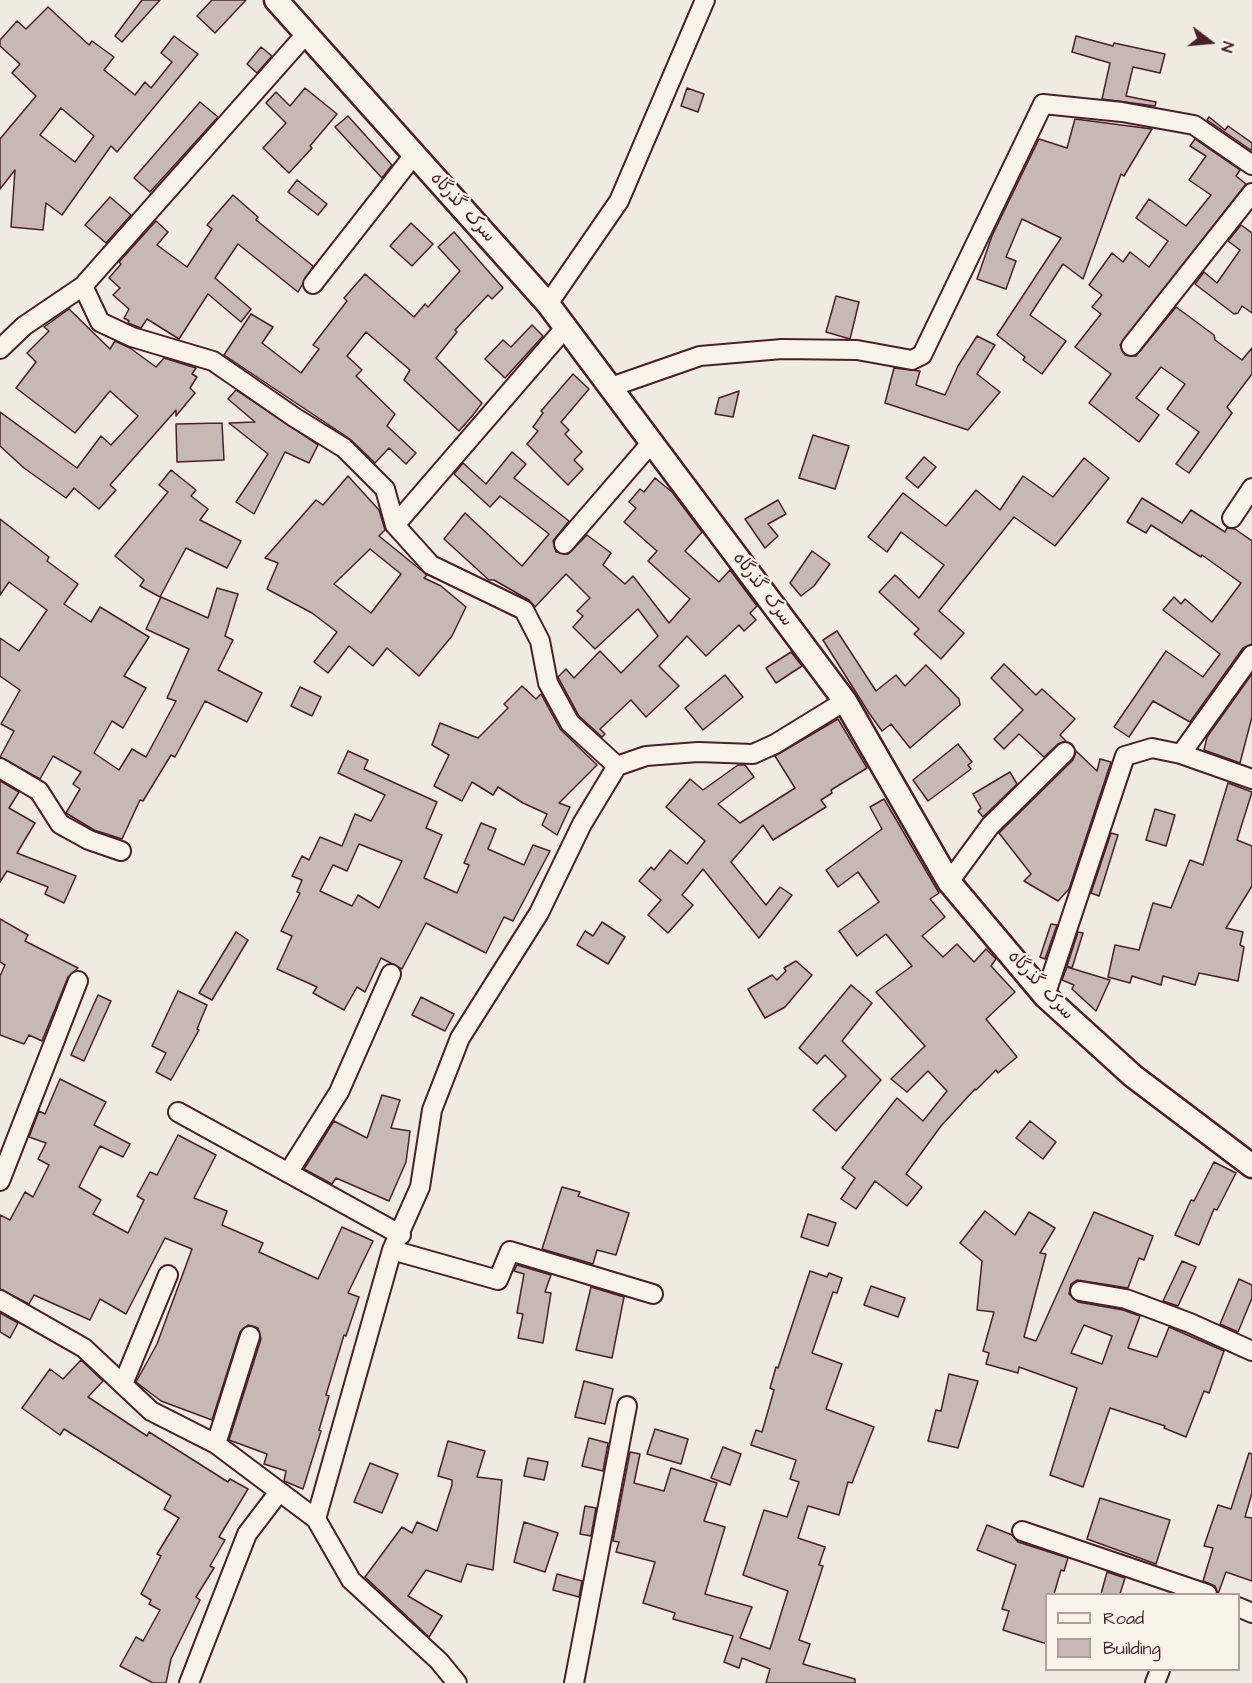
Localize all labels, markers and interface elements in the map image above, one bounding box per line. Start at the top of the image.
north arrow [1180,12,1240,72]
text: N [1215,39,1239,55]
street label: سرک گذرگاه [425,168,499,248]
street label: سرک گذرگاه [727,549,797,631]
street label: سرک گذرگاه [1002,947,1078,1025]
legend [1045,1593,1240,1671]
text: Road [1103,1606,1144,1631]
text: Building [1103,1636,1161,1661]

